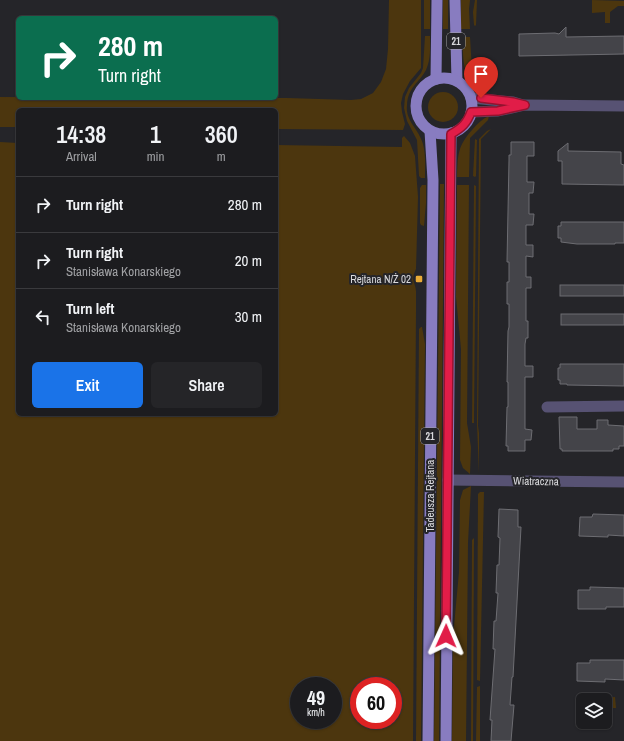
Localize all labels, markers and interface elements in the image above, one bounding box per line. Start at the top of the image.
text: 280 m [98,27,163,65]
icon: right [32,32,84,84]
road number: 21 [447,33,465,49]
pin [464,57,498,98]
text: Turn right [98,63,161,88]
icon: arrive [470,63,492,85]
text: 14:38 [56,118,106,150]
text: 1 [150,118,161,150]
text: 360 [205,118,238,150]
text: Arrival [66,148,97,165]
text: min [147,148,164,165]
text: m [217,148,226,165]
icon: right [32,194,54,216]
text: Turn right [66,194,123,215]
text: 280 m [228,194,262,215]
text: Turn right [66,242,123,263]
icon: right [32,250,54,272]
text: 20 m [235,250,262,271]
text: Stanisława Konarskiego [66,263,181,280]
place label: Rejtana N/Ż 02 [350,272,411,286]
marker: Rejtana N/Ż 02 [414,274,424,284]
text: Turn left [66,298,114,319]
icon: left [32,306,54,328]
text: 30 m [235,306,262,327]
text: Stanisława Konarskiego [66,319,181,336]
button: Exit [32,362,143,408]
button: Share [151,362,262,408]
road number: 21 [421,428,439,444]
street label: Tadeusza Rejtana [423,460,437,532]
street label: Wiatraczna [513,474,559,488]
position arrow [425,615,467,657]
speed limit sign: 60 [350,677,402,729]
text: 49 [307,684,325,711]
map controls [576,693,612,729]
button: layers [576,693,612,729]
text: km/h [307,706,325,719]

